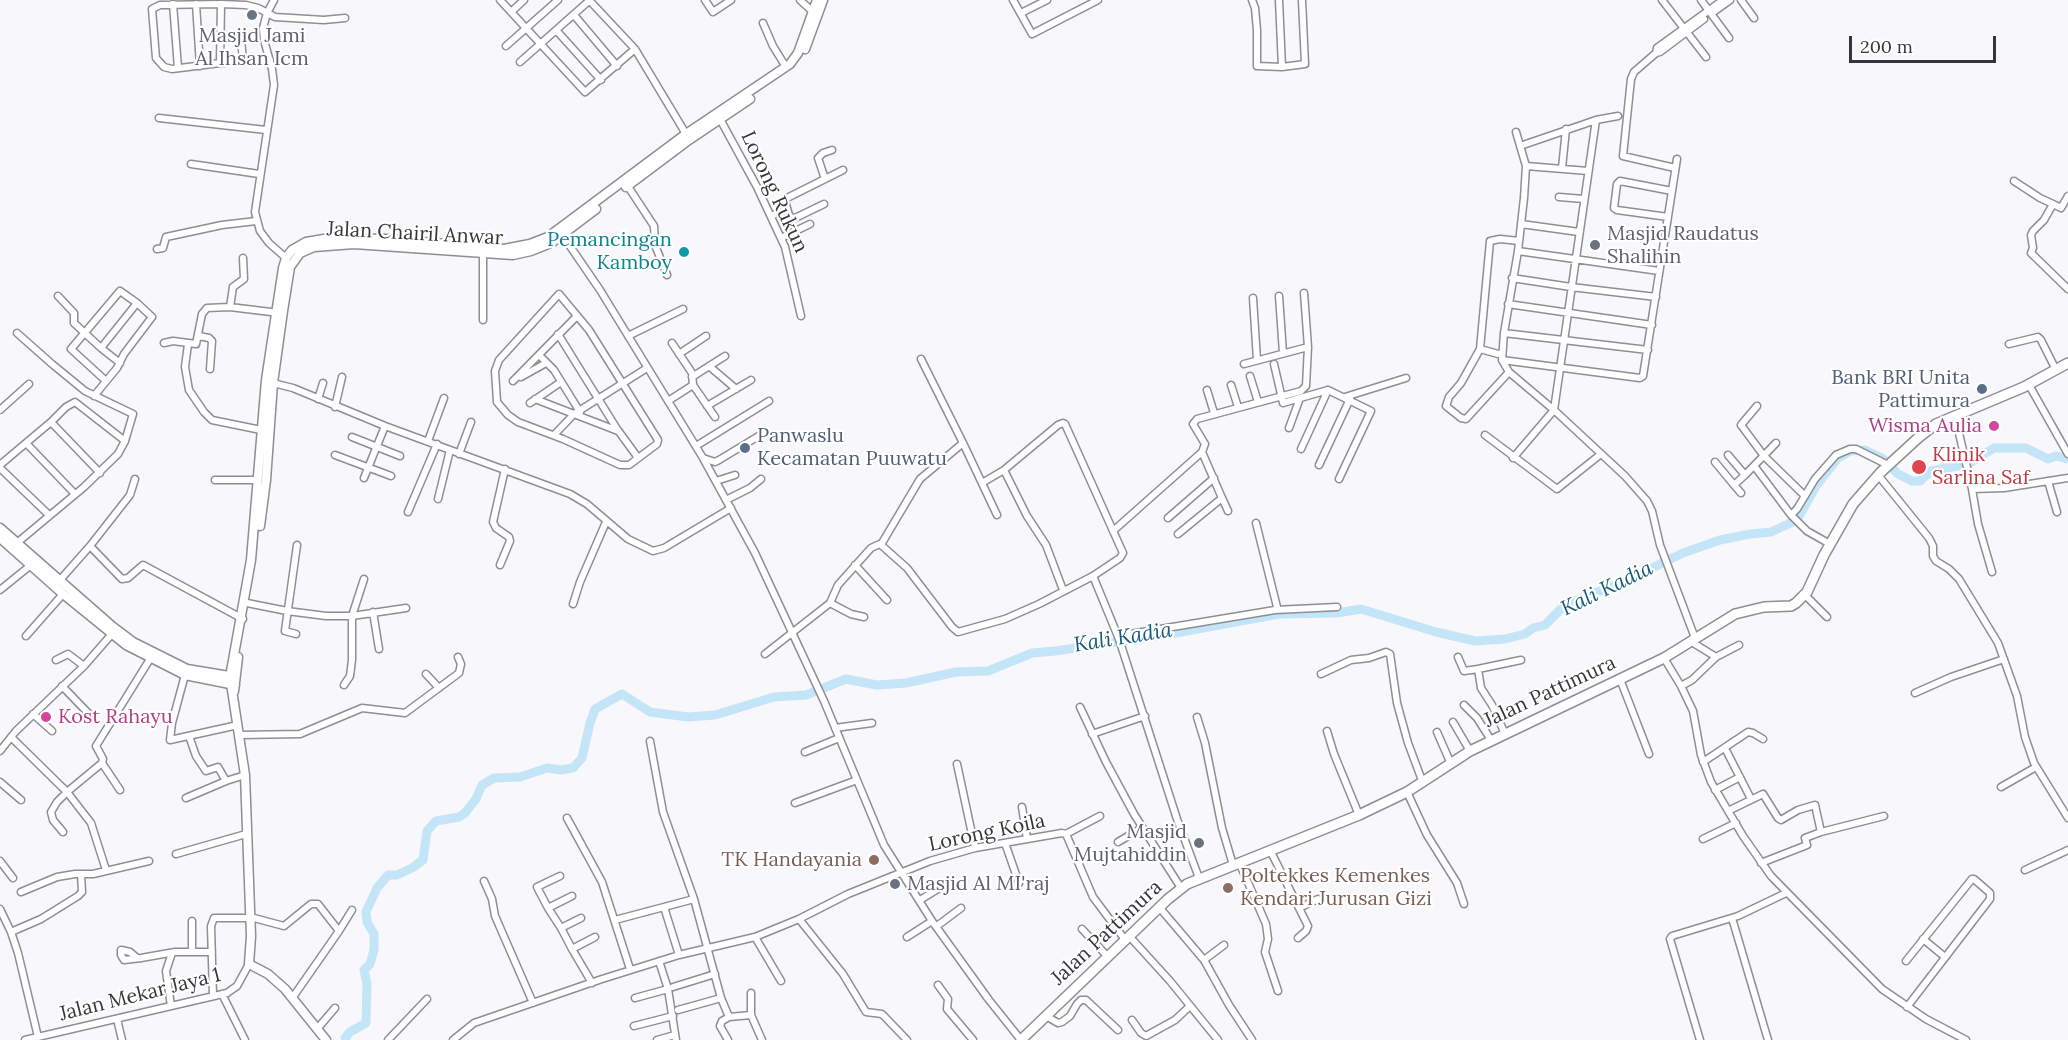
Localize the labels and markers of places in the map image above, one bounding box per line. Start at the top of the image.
marker: Masjid Jami Al Ihsan Icm [245,8,259,22]
place label: Masjid Jami Al Ihsan Icm [195,24,309,71]
place label: Masjid Raudatus Shalihin [1607,222,1759,269]
place label: Pemancingan Kamboy [547,228,672,275]
marker: Masjid Raudatus Shalihin [1588,238,1602,252]
marker: Pemancingan Kamboy [677,245,691,259]
place label: Bank BRI Unita Pattimura [1831,366,1970,413]
marker: Bank BRI Unita Pattimura [1975,382,1989,396]
place label: Wisma Aulia [1868,414,1982,438]
marker: Wisma Aulia [1987,419,2001,433]
place label: Panwaslu Kecamatan Puuwatu [757,424,947,471]
marker: Panwaslu Kecamatan Puuwatu [738,441,752,455]
place label: Klinik Sarlina Saf [1932,443,2029,490]
marker: Klinik Sarlina Saf [1910,458,1928,476]
place label: Kost Rahayu [58,705,173,729]
marker: Kost Rahayu [39,710,53,724]
place label: Masjid Mujtahiddin [1074,820,1187,867]
marker: Masjid Mujtahiddin [1192,836,1206,850]
place label: TK Handayania [721,848,862,872]
marker: TK Handayania [867,853,881,867]
place label: Poltekkes Kemenkes Kendari Jurusan Gizi [1240,864,1432,911]
place label: Masjid Al MI'raj [907,872,1049,896]
marker: Masjid Al MI'raj [888,877,902,891]
marker: Poltekkes Kemenkes Kendari Jurusan Gizi [1221,881,1235,895]

